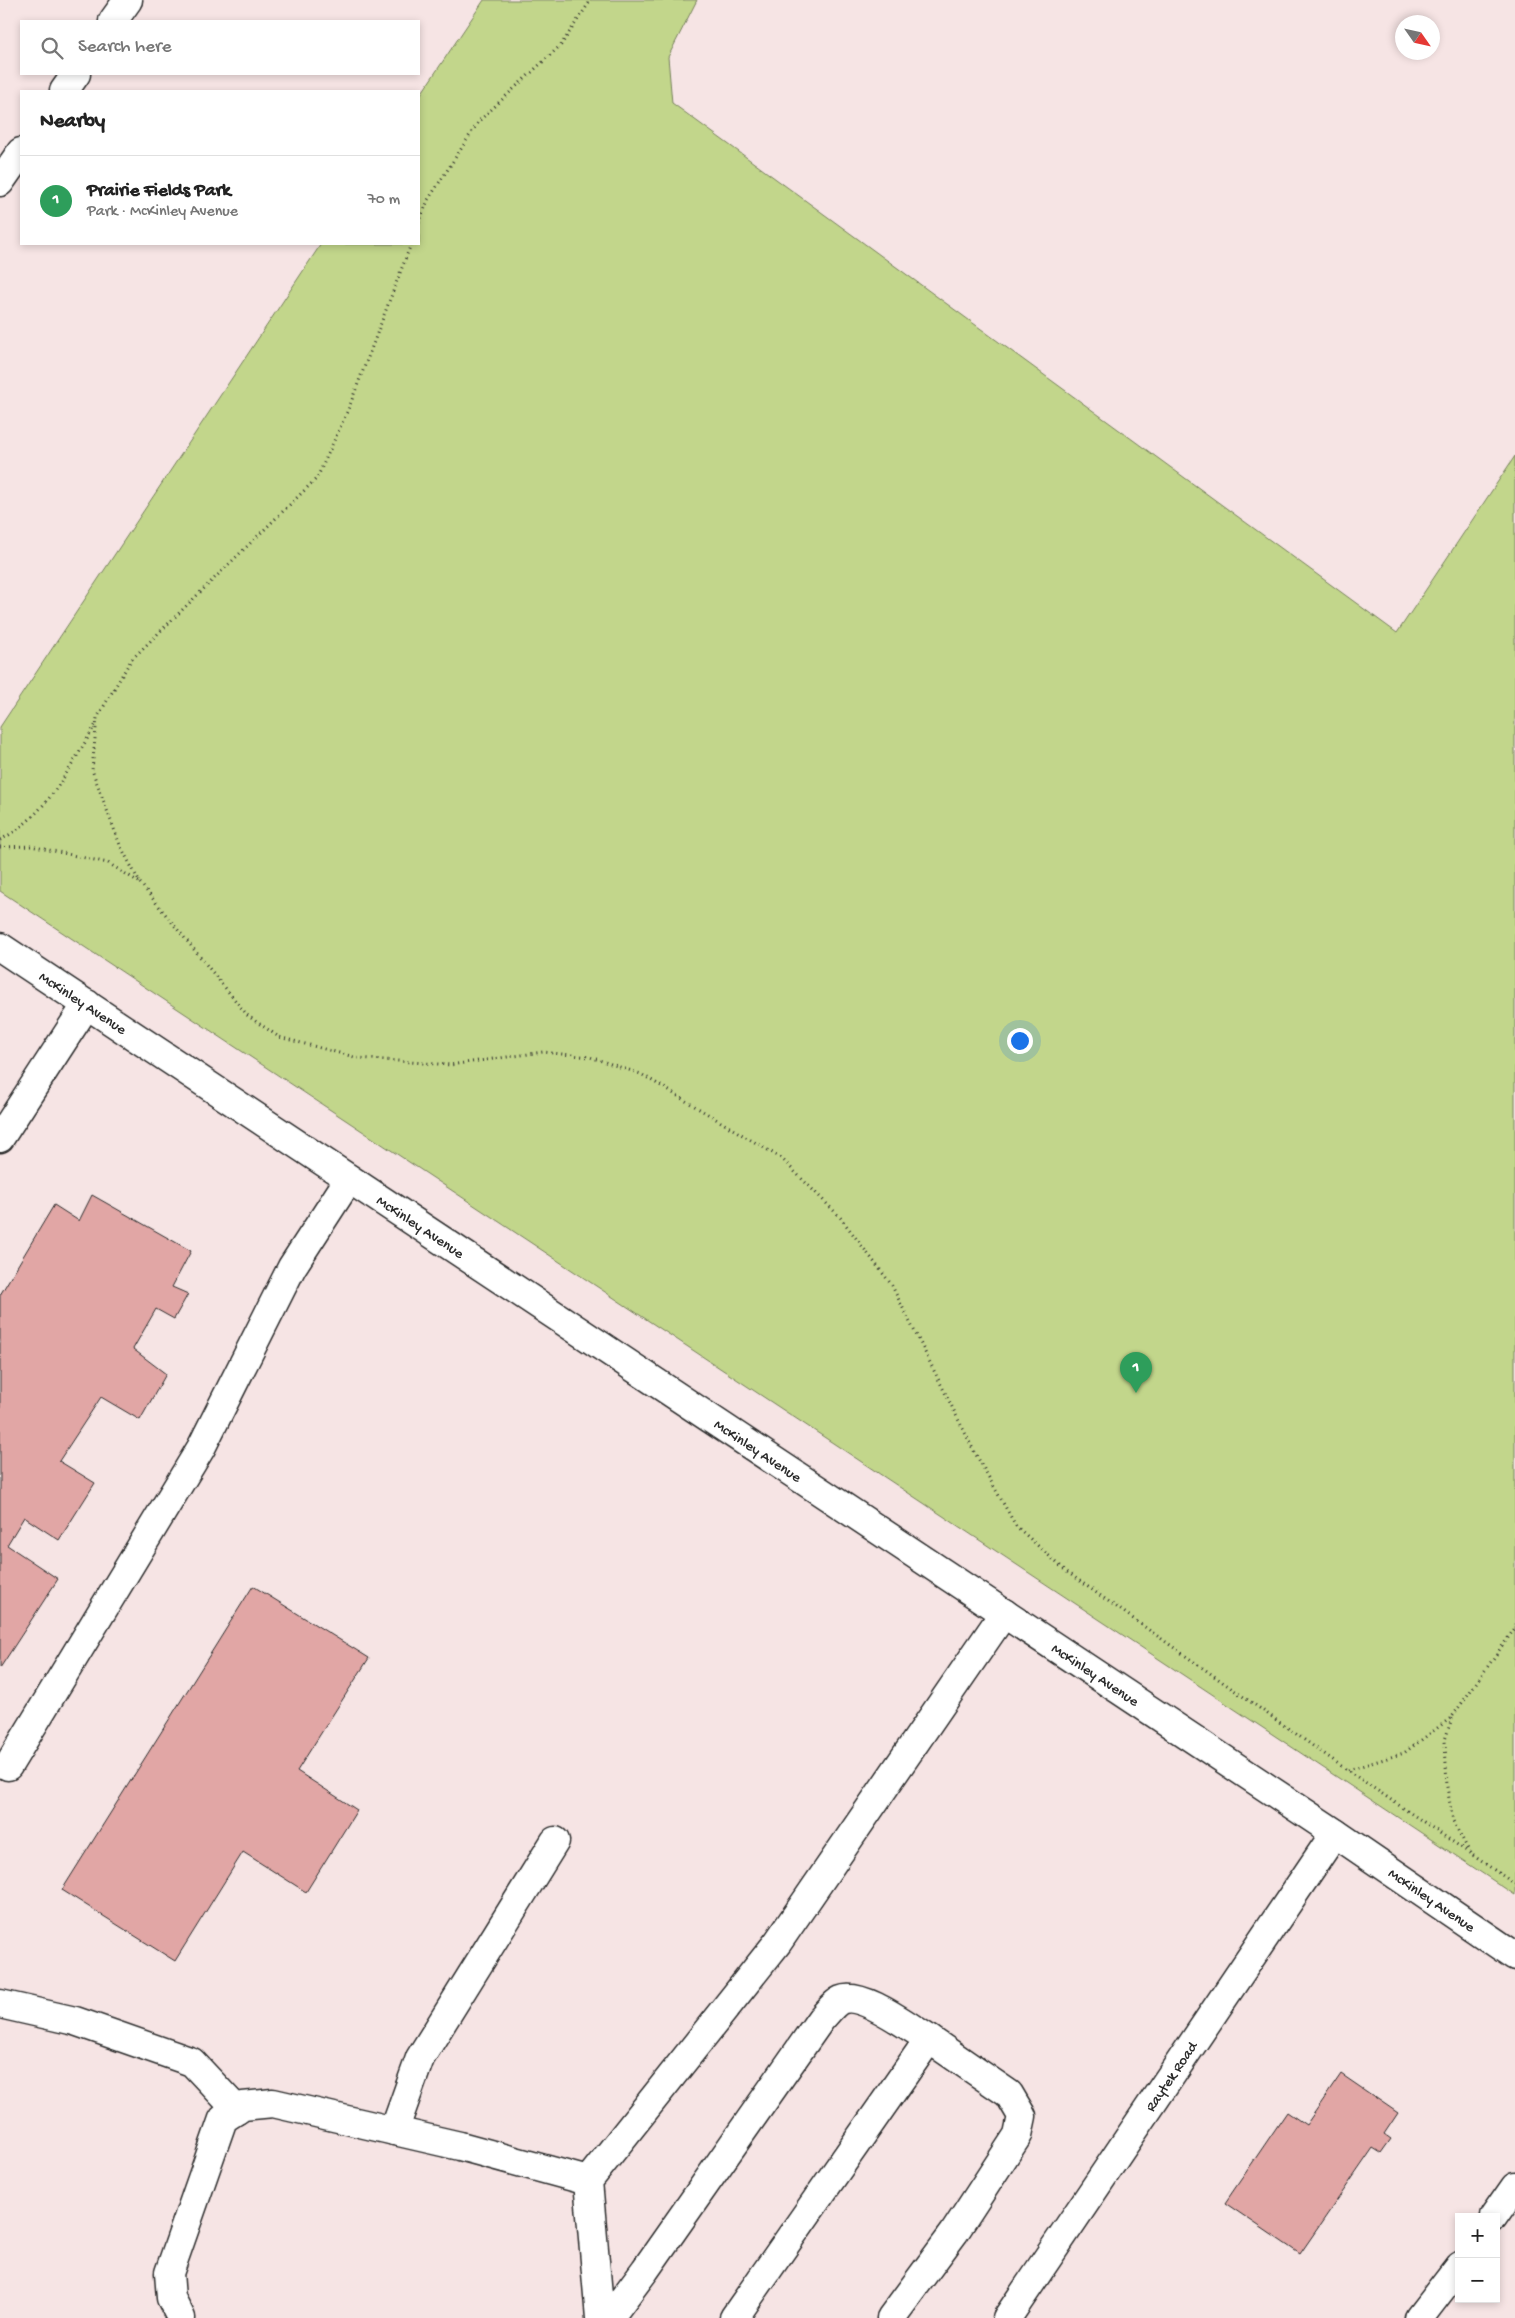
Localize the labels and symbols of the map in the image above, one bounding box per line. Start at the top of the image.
north arrow [1395,15,1440,60]
street label: McKinley Avenue [35,968,130,1040]
your location [1007,1028,1033,1054]
street label: McKinley Avenue [372,1192,467,1264]
pin: 1 [1120,1352,1152,1393]
street label: McKinley Avenue [710,1416,805,1488]
street label: McKinley Avenue [1047,1640,1142,1711]
street label: McKinley Avenue [1384,1865,1478,1937]
street label: Raytek Road [1142,2038,1203,2116]

